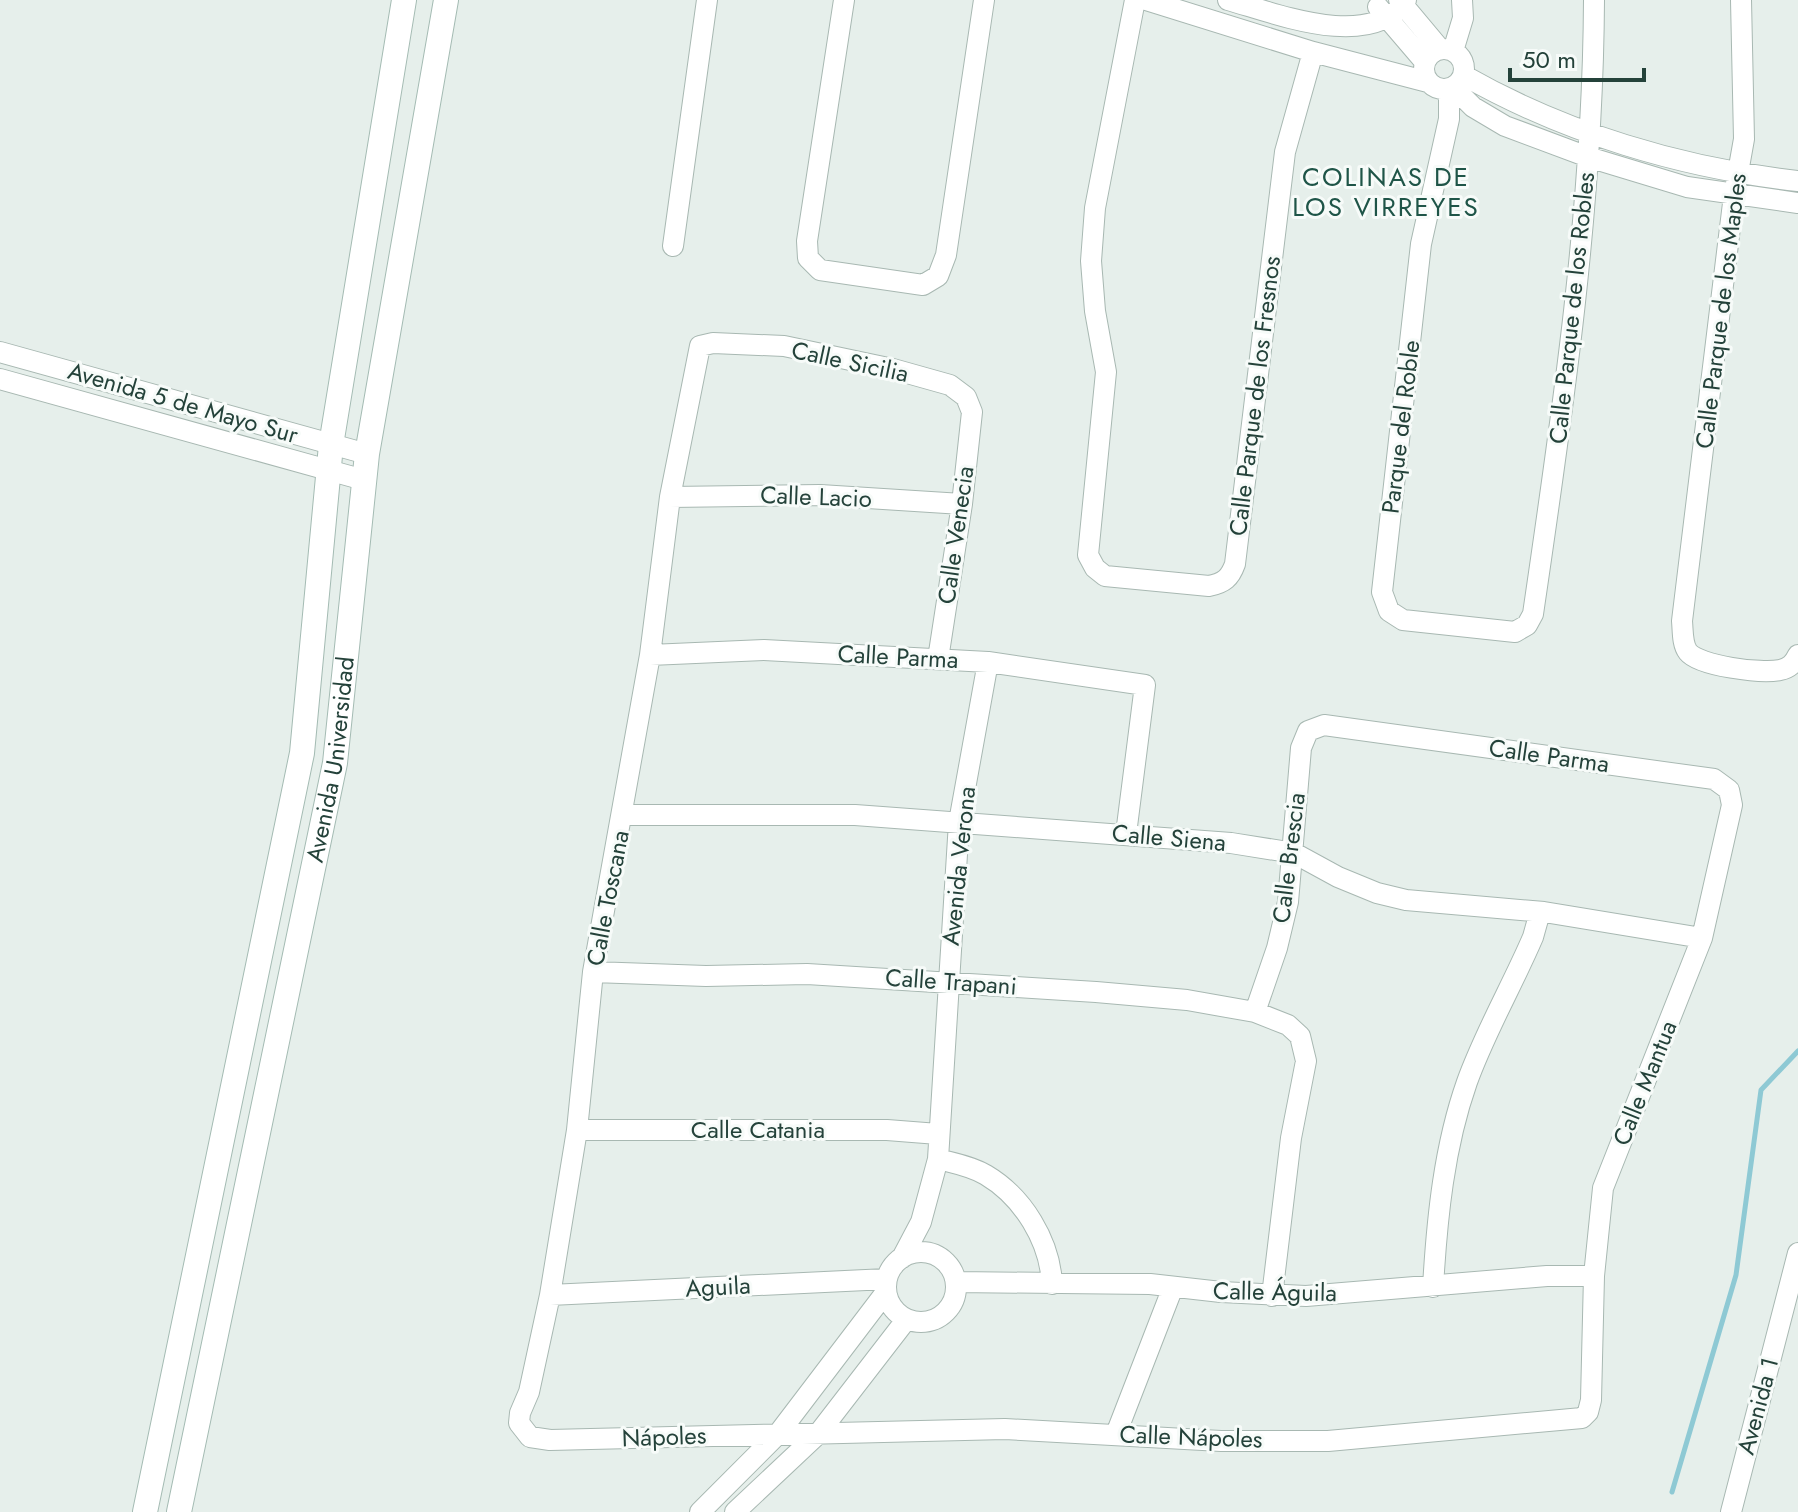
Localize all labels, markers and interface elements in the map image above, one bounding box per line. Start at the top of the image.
scale bar [1510,32,1644,82]
text: 50 m [1522,42,1576,77]
district label: COLINAS DE LOS VIRREYES [1292,158,1480,226]
street label: Calle Parque de los Robles [1540,170,1603,445]
street label: Calle Parque de los Maples [1686,171,1755,451]
street label: Calle Parque de los Fresnos [1220,254,1289,538]
street label: Calle Sicilia [788,332,912,391]
street label: Parque del Roble [1372,338,1429,516]
street label: Avenida 5 de Mayo Sur [64,353,303,452]
street label: Calle Venecia [928,464,983,606]
street label: Calle Lacio [760,477,872,516]
street label: Calle Parma [837,636,959,677]
street label: Avenida Universidad [297,655,363,865]
street label: Calle Parma [1487,730,1611,781]
street label: Avenida Verona [933,785,984,947]
street label: Calle Brescia [1263,791,1314,925]
street label: Calle Siena [1110,815,1228,860]
street label: Calle Toscana [577,827,638,969]
street label: Calle Trapani [884,959,1018,1004]
street label: Calle Mantua [1604,1015,1686,1151]
street label: Calle Catania [691,1112,825,1147]
street label: Aguila [684,1267,752,1306]
street label: Calle Águila [1213,1273,1337,1310]
street label: Avenida 1 [1728,1353,1787,1458]
street label: Calle Nápoles [1119,1417,1263,1456]
street label: Nápoles [621,1418,707,1455]

